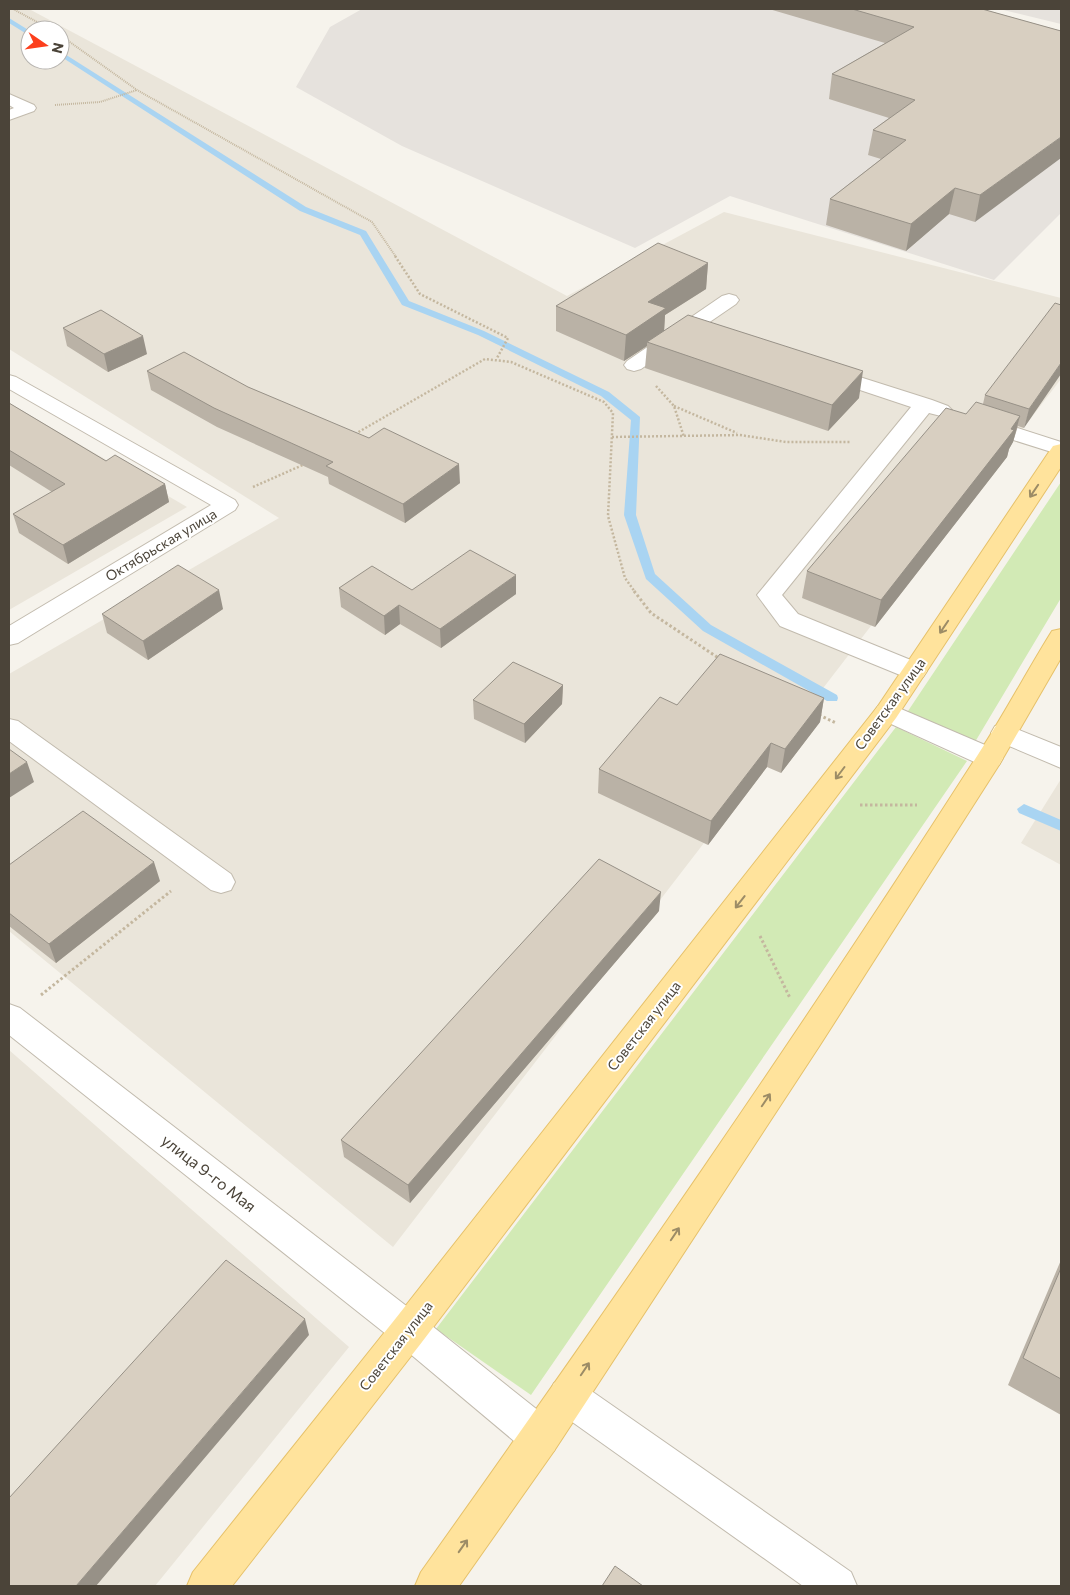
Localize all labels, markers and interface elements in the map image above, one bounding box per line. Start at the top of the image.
north arrow [20,20,70,70]
text: N [49,41,68,55]
one-way arrow [1029,484,1039,498]
street label: Октябрьская улица [102,505,219,584]
one-way arrow [939,619,949,633]
street label: Советская улица [851,655,929,753]
one-way arrow [834,766,845,779]
one-way arrow [735,895,746,908]
street label: Советская улица [603,977,684,1074]
one-way arrow [761,1093,771,1107]
street label: улица 9-го Мая [158,1130,260,1215]
one-way arrow [670,1228,680,1242]
street label: Советская улица [355,1297,436,1394]
one-way arrow [580,1362,590,1376]
one-way arrow [458,1540,468,1554]

